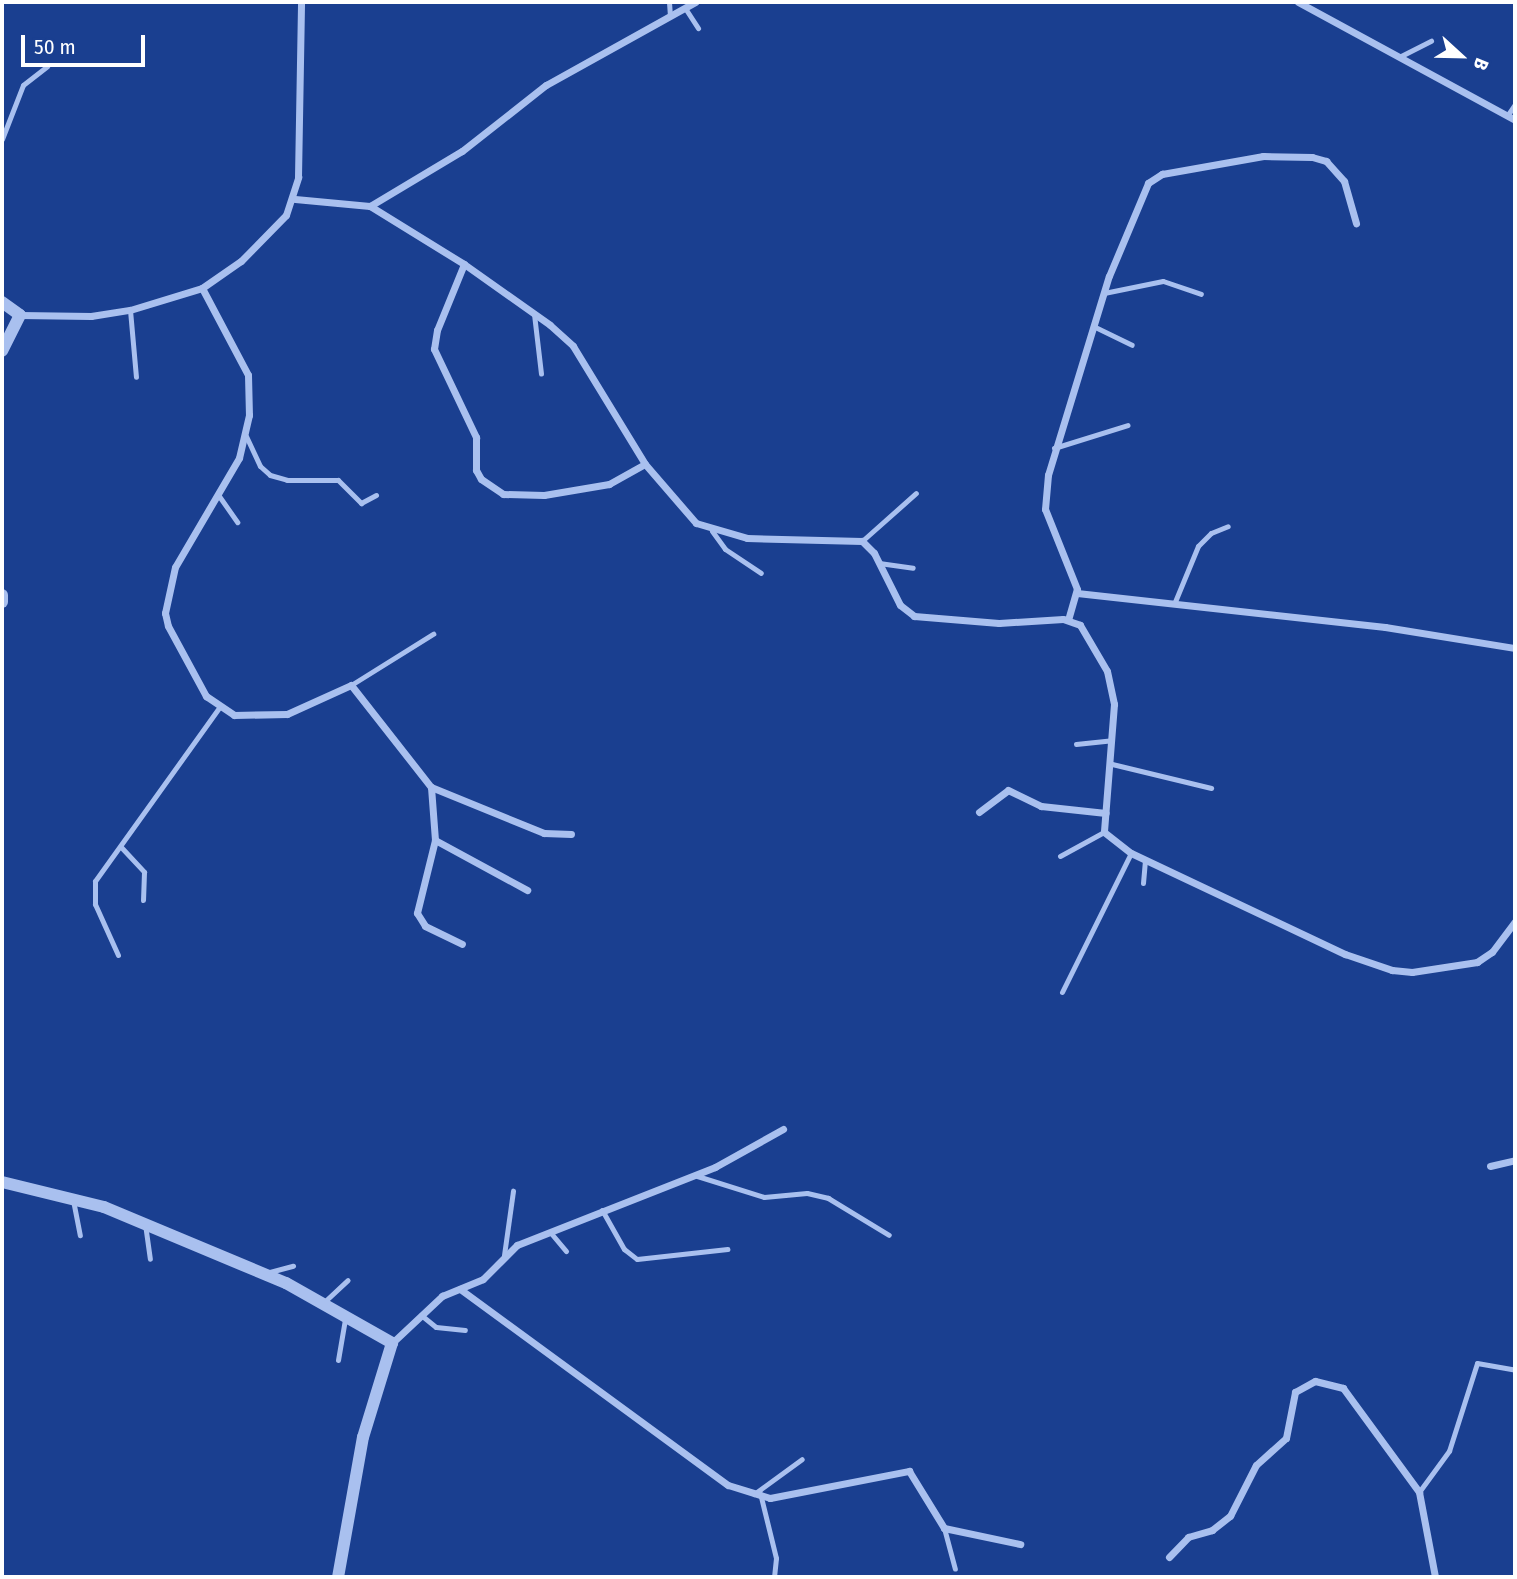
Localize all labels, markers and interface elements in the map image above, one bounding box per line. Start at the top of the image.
scale bar [24,21,149,65]
north arrow [1426,21,1496,91]
text: 50 m [34,34,76,60]
text: B [1468,55,1494,73]

